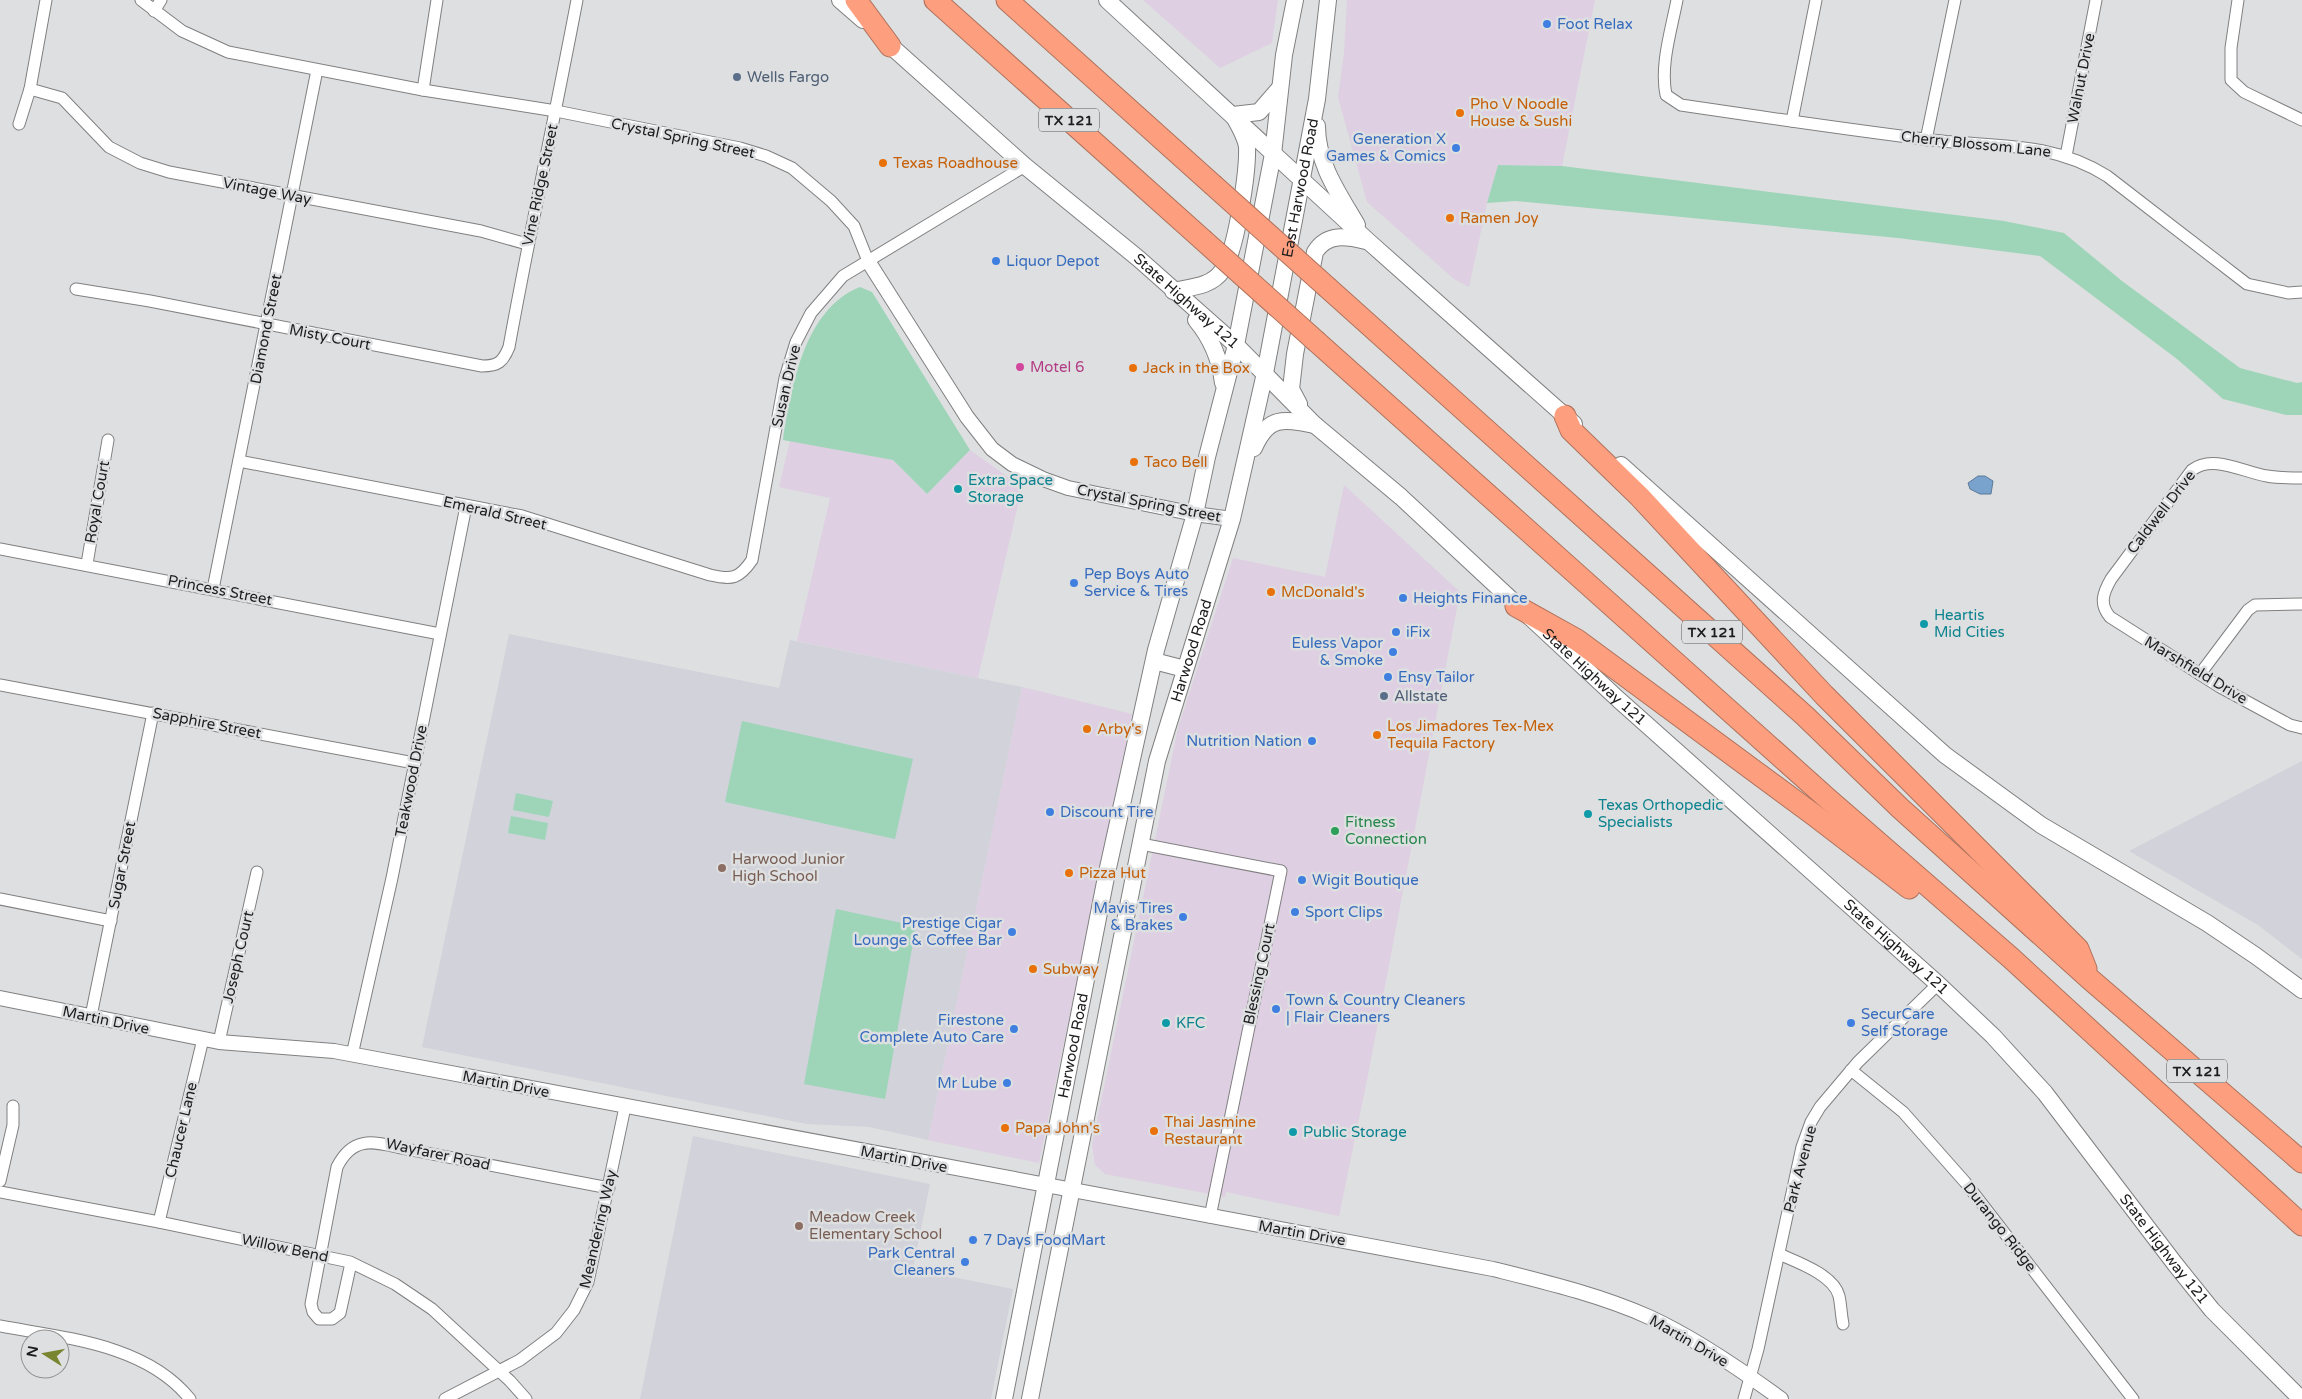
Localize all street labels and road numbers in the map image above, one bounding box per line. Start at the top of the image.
street label: Walnut Drive [2063,31,2099,125]
road number: TX 121 [1039,108,1099,132]
street label: Crystal Spring Street [609,114,757,162]
street label: East Harwood Road [1278,117,1322,259]
street label: Vine Ridge Street [518,122,562,248]
street label: Cherry Blossom Lane [1900,127,2052,161]
street label: Vintage Way [221,174,313,208]
street label: State Highway 121 [1130,250,1243,352]
street label: Diamond Street [247,272,286,385]
street label: Misty Court [288,320,373,354]
street label: Susan Drive [768,343,804,429]
street label: Royal Court [81,459,113,545]
street label: Caldwell Drive [2123,467,2199,557]
street label: Crystal Spring Street [1075,480,1223,526]
street label: Emerald Street [441,492,549,534]
street label: Princess Street [166,571,274,609]
street label: Harwood Road [1167,597,1216,704]
road number: TX 121 [1682,620,1742,644]
street label: State Highway 121 [1539,625,1650,729]
street label: Marshfield Drive [2141,632,2251,708]
street label: Sapphire Street [151,704,263,742]
street label: Teakwood Drive [391,724,431,838]
street label: Sugar Street [105,820,139,910]
street label: State Highway 121 [1840,895,1953,998]
street label: Joseph Court [219,909,257,1005]
street label: Blessing Court [1239,921,1279,1026]
street label: Harwood Road [1054,992,1092,1100]
street label: Martin Drive [61,1002,151,1038]
road number: TX 121 [2167,1060,2227,1082]
street label: Martin Drive [461,1067,551,1101]
street label: Chaucer Lane [161,1080,201,1180]
street label: Park Avenue [1780,1123,1820,1215]
street label: Wayfarer Road [384,1134,492,1174]
street label: Martin Drive [859,1142,949,1176]
street label: Meandering Way [576,1168,620,1290]
street label: Durango Ridge [1960,1179,2040,1275]
street label: State Highway 121 [2116,1190,2213,1308]
street label: Martin Drive [1257,1216,1347,1250]
street label: Willow Bend [240,1230,330,1266]
street label: Martin Drive [1646,1311,1732,1371]

